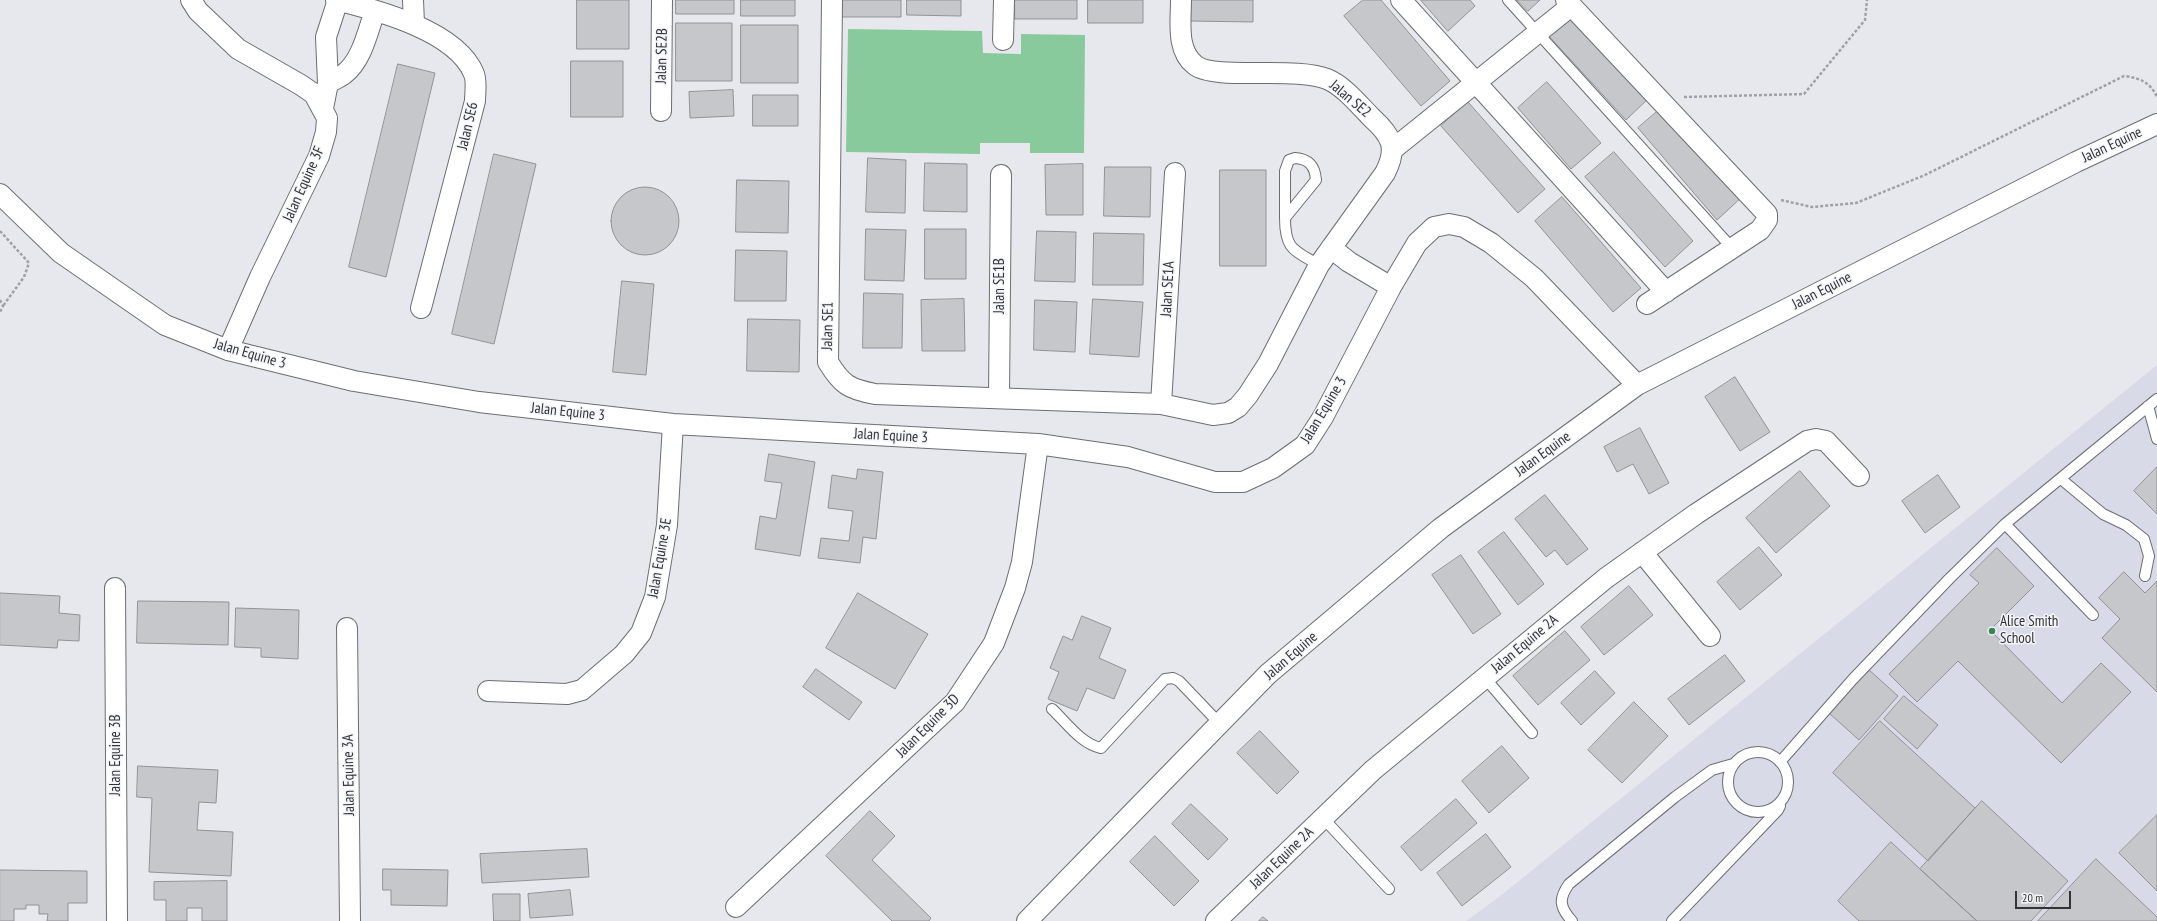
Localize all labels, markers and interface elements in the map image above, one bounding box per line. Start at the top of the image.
street label: Jalan SE2B [653,28,671,84]
street label: Jalan SE2 [1326,77,1374,121]
street label: Jalan SE6 [454,100,482,152]
street label: Jalan Equine [2079,123,2145,167]
street label: Jalan Equine 3F [279,144,329,224]
street label: Jalan SE1B [991,258,1009,314]
street label: Jalan SE1A [1158,261,1178,317]
street label: Jalan Equine [1789,268,1855,314]
street label: Jalan SE1 [819,302,837,350]
street label: Jalan Equine 3 [212,335,288,373]
street label: Jalan Equine 3 [1297,374,1351,446]
street label: Jalan Equine 3 [530,399,606,425]
street label: Jalan Equine 3 [853,425,929,447]
street label: Jalan Equine [1512,428,1574,480]
street label: Jalan Equine 3E [644,517,676,599]
street label: Jalan Equine 2A [1488,611,1562,677]
place label: Alice Smith School [2000,613,2058,648]
marker: Alice Smith School [1987,626,1997,636]
street label: Jalan Equine [1261,628,1321,684]
street label: Jalan Equine 3D [893,691,963,761]
street label: Jalan Equine 3B [107,714,125,796]
street label: Jalan Equine 3A [339,734,359,816]
street label: Jalan Equine 2A [1246,823,1318,893]
scale bar [2017,883,2073,909]
text: 20 m [2022,890,2043,905]

